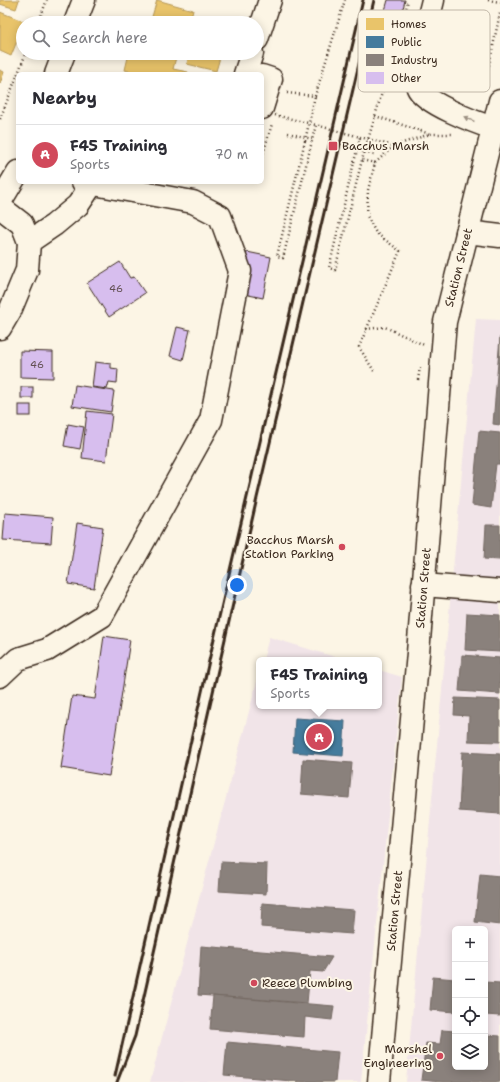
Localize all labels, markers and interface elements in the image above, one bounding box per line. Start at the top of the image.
legend [358,10,490,92]
search box [16,16,264,60]
text: Homes [391,17,427,32]
icon: search [30,27,52,49]
text: Search here [62,28,148,48]
text: Public [391,35,422,50]
text: Industry [391,53,438,68]
text: Other [391,71,422,86]
text: Nearby [32,87,97,109]
one-way arrow [463,116,474,122]
text: F45 Training [70,136,167,156]
place label: Bacchus Marsh [342,138,429,154]
marker: Bacchus Marsh [327,140,339,152]
text: A [40,146,50,163]
text: 70 m [214,146,248,163]
text: Sports [70,156,110,173]
street label: Station Street [441,226,476,309]
house number: 46 [109,282,123,295]
house number: 46 [30,358,44,371]
place label: Bacchus Marsh Station Parking [245,532,334,562]
marker: Bacchus Marsh Station Parking [337,542,347,552]
street label: Station Street [412,547,435,629]
your location [227,575,247,595]
popup [256,657,382,709]
text: F45 Training [270,665,368,685]
text: Sports [270,685,310,702]
pin: A [306,722,332,752]
street label: Station Street [383,870,406,952]
map controls [452,926,488,1070]
button: + [452,926,488,962]
button: − [452,962,488,998]
place label: Reece Plumbing [262,975,352,991]
marker: Reece Plumbing [249,978,259,988]
button: locate [452,998,488,1034]
button: layers [452,1034,488,1070]
place label: Marshel Engineering [363,1041,432,1071]
marker: Marshel Engineering [435,1051,445,1061]

